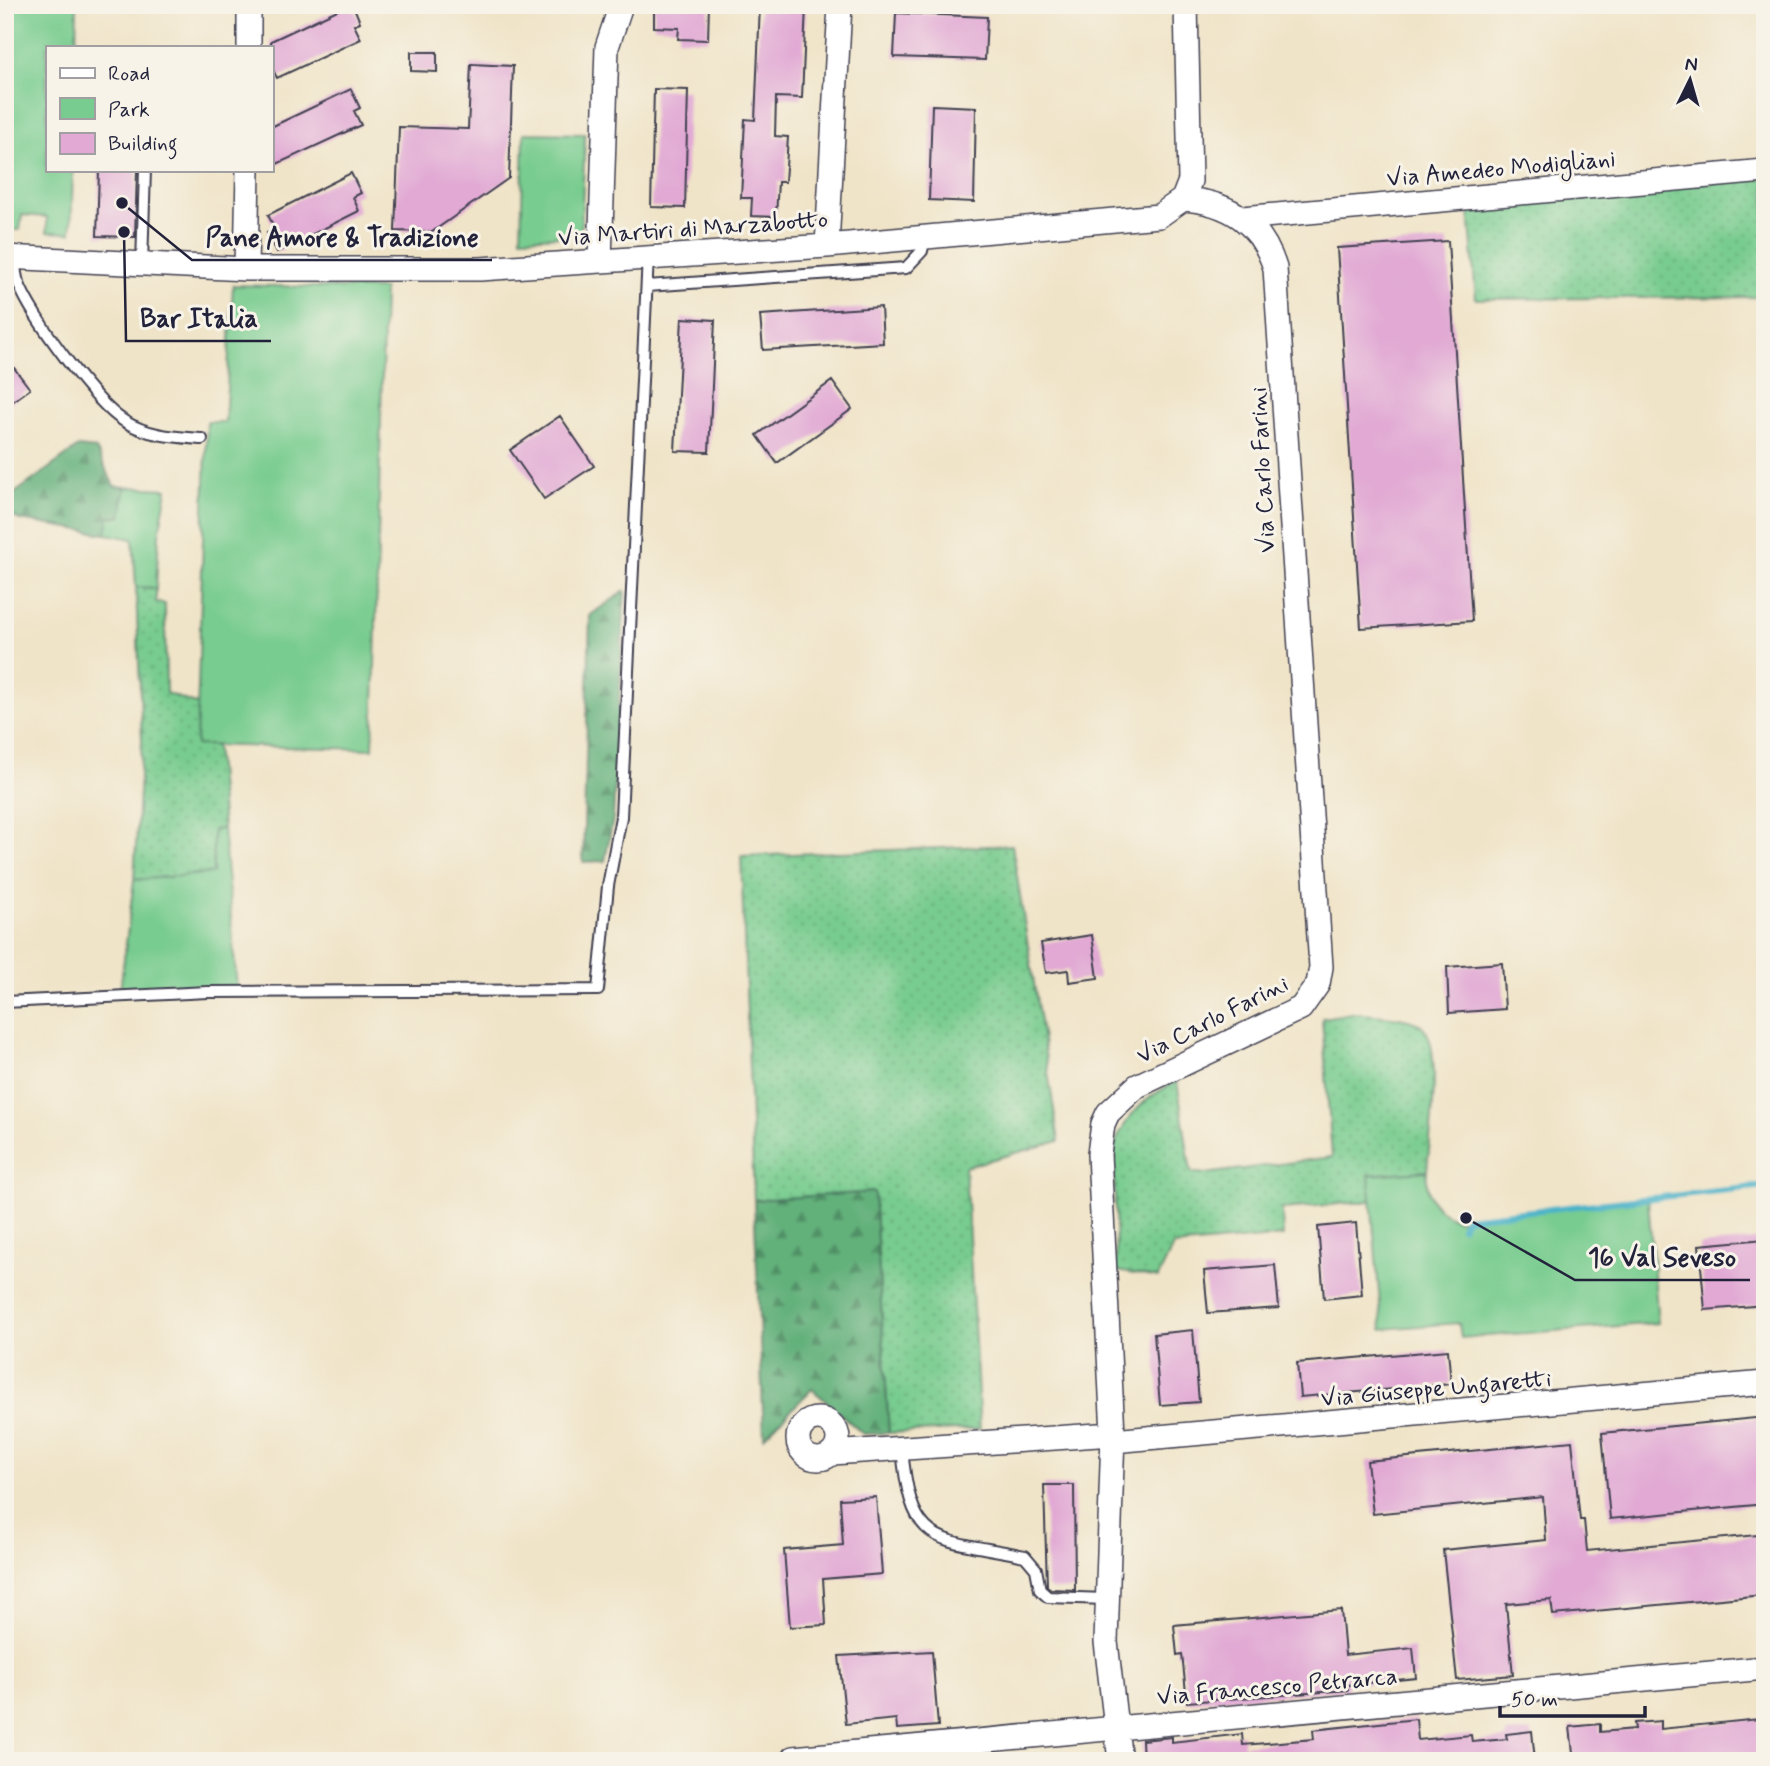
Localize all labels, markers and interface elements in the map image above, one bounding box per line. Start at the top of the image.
legend [46,46,273,172]
north arrow [1654,46,1724,116]
text: N [1684,52,1699,78]
text: Road [108,60,150,88]
text: Park [108,96,150,124]
text: Building [108,130,178,160]
street label: Via Amedeo Modigliani [1385,144,1617,197]
street label: Via Martiri di Marzabotto [557,205,829,254]
callout: Pane Amore & Tradizione [192,213,492,260]
text: Pane Amore & Tradizione [205,222,479,256]
callout: Bar Italia [126,294,271,341]
text: Bar Italia [140,303,258,337]
street label: Via Carlo Farini [1244,386,1283,554]
street label: Via Carlo Farini [1132,969,1294,1072]
callout: 16 Val Seveso [1575,1233,1750,1280]
text: 16 Val Seveso [1588,1242,1736,1276]
street label: Via Giuseppe Ungaretti [1320,1364,1553,1418]
street label: Via Francesco Petrarca [1156,1662,1399,1713]
scale bar [1500,1675,1646,1719]
text: 50 m [1511,1686,1558,1714]

